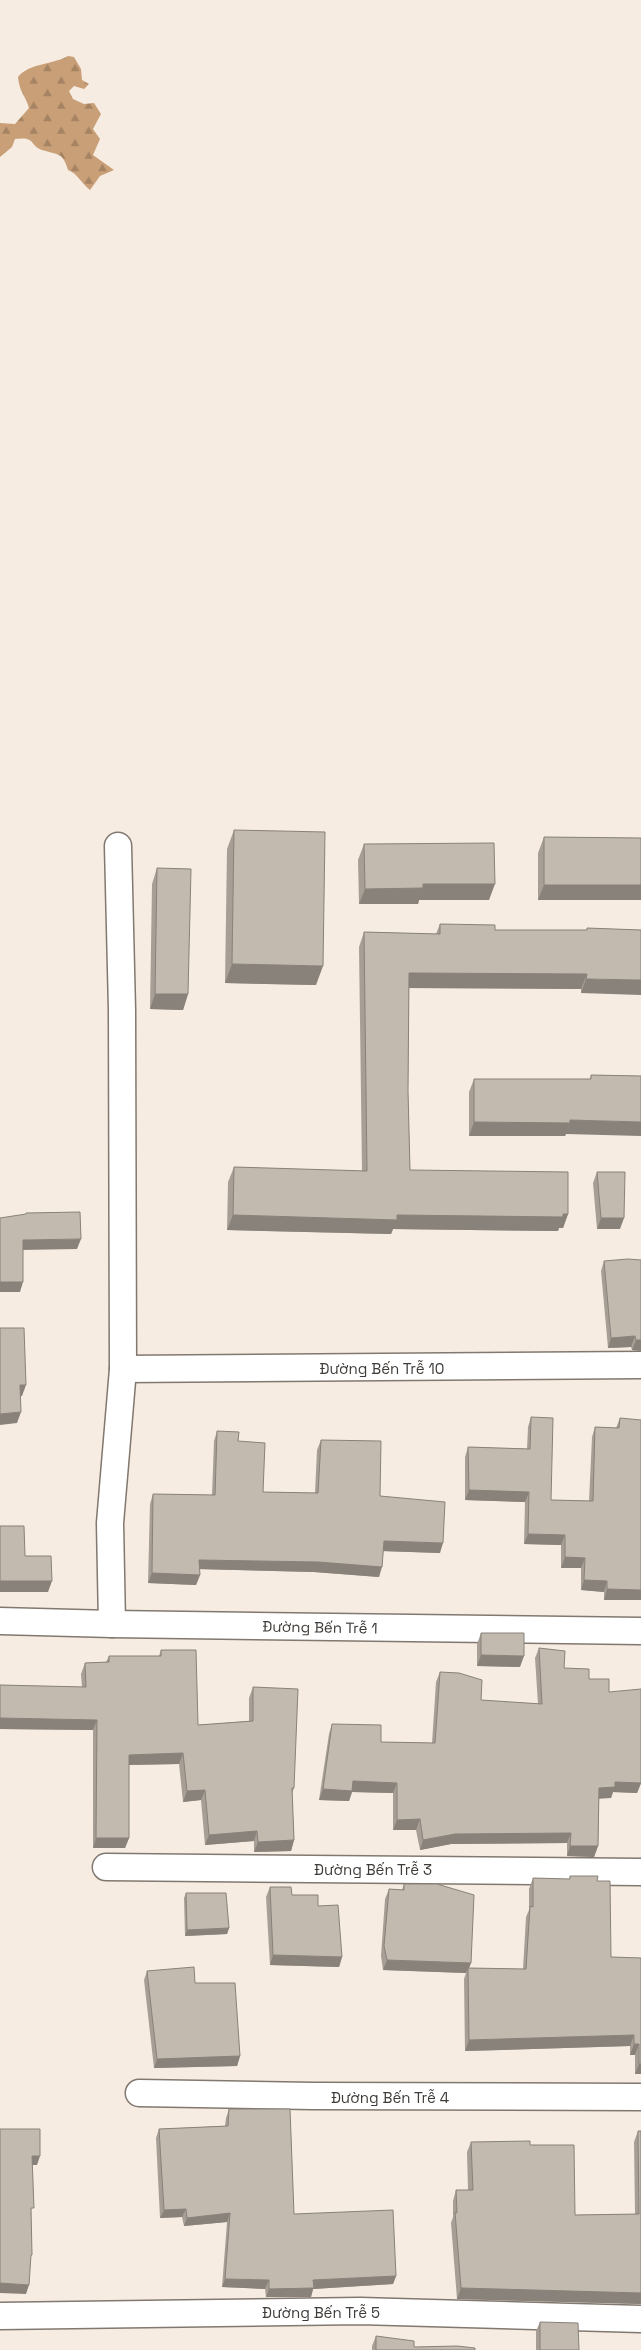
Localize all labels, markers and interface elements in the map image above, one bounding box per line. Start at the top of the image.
street label: Đường Bến Trễ 10 [320,1359,444,1378]
street label: Đường Bến Trễ 1 [262,1616,378,1638]
street label: Đường Bến Trễ 3 [314,1860,432,1879]
street label: Đường Bến Trễ 4 [331,2088,449,2107]
street label: Đường Bến Trễ 5 [262,2303,380,2322]

